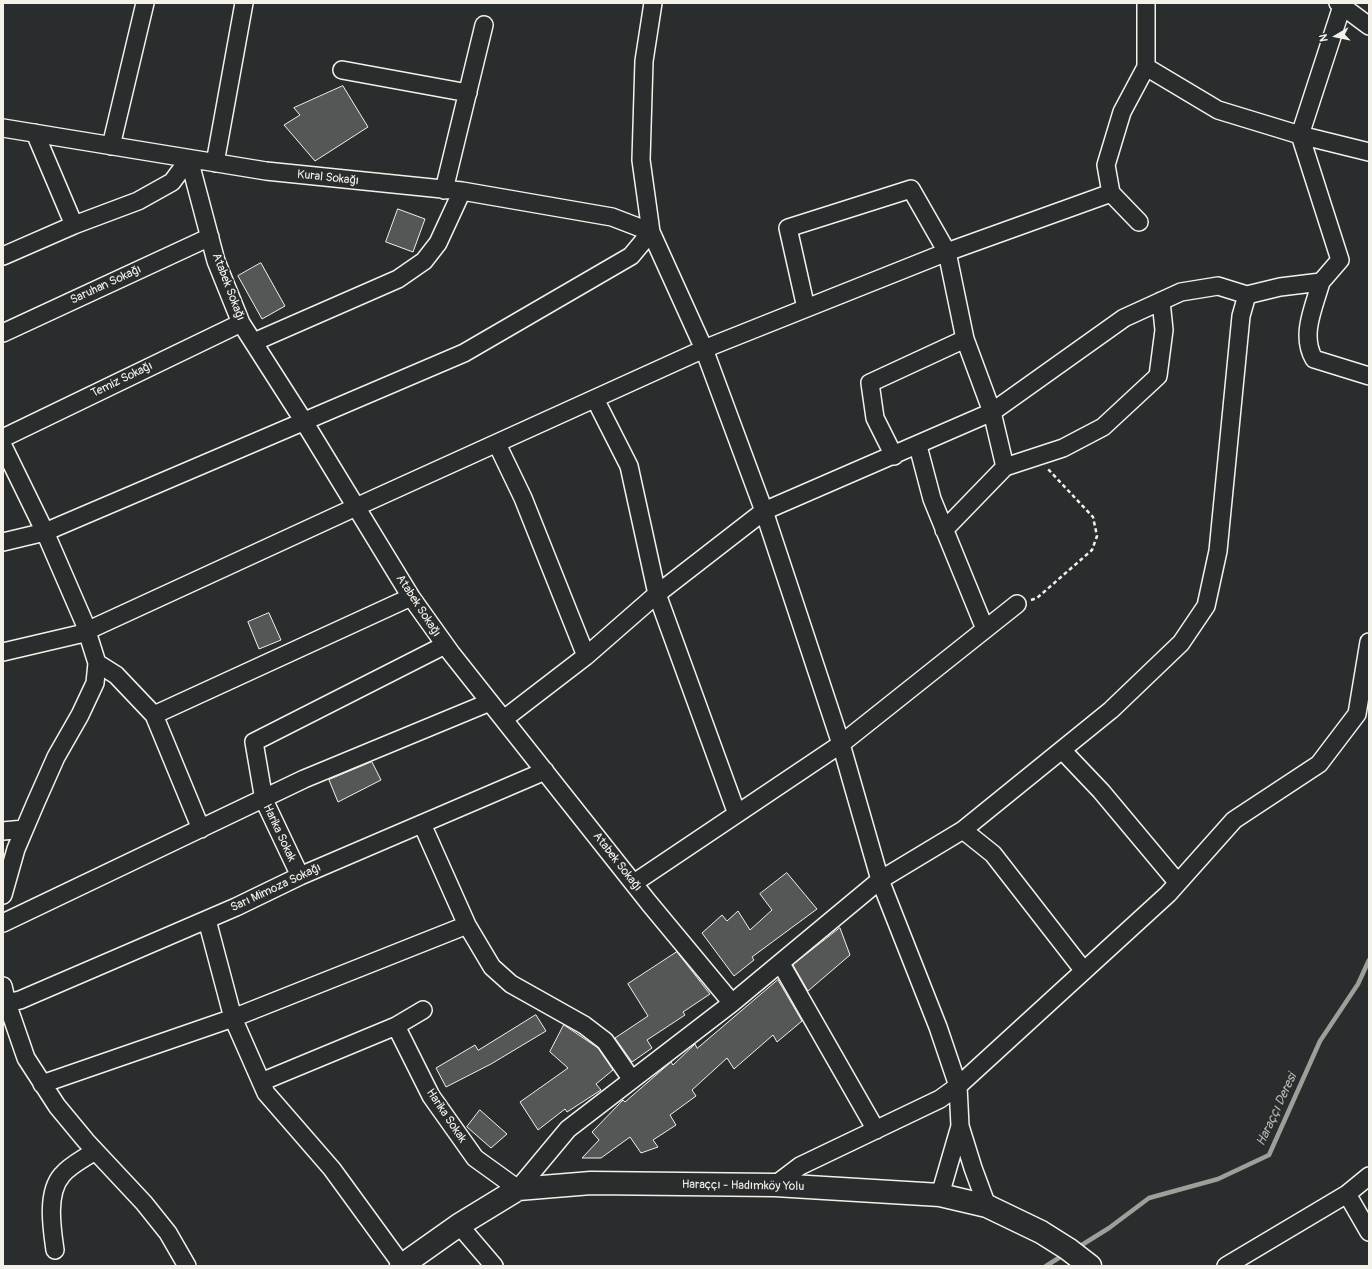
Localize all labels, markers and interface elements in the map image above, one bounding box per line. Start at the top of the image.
north arrow [1316,16,1356,56]
text: N [1317,33,1331,43]
street label: Kural Sokağı [296,168,360,188]
street label: Atabek Sokağı [209,251,247,323]
street label: Saruhan Sokağı [68,262,144,308]
street label: Temiz Sokağı [89,359,155,401]
street label: Atabek Sokağı [393,572,443,640]
street label: Harika Sokak [259,802,299,864]
street label: Atabek Sokağı [589,830,645,894]
street label: Sarı Mimoza Sokağı [228,861,324,915]
water label: Haraççı Deresi [1253,1071,1301,1149]
street label: Harika Sokak [423,1086,469,1146]
street label: Haraççı - Hadımköy Yolu [682,1178,804,1194]

